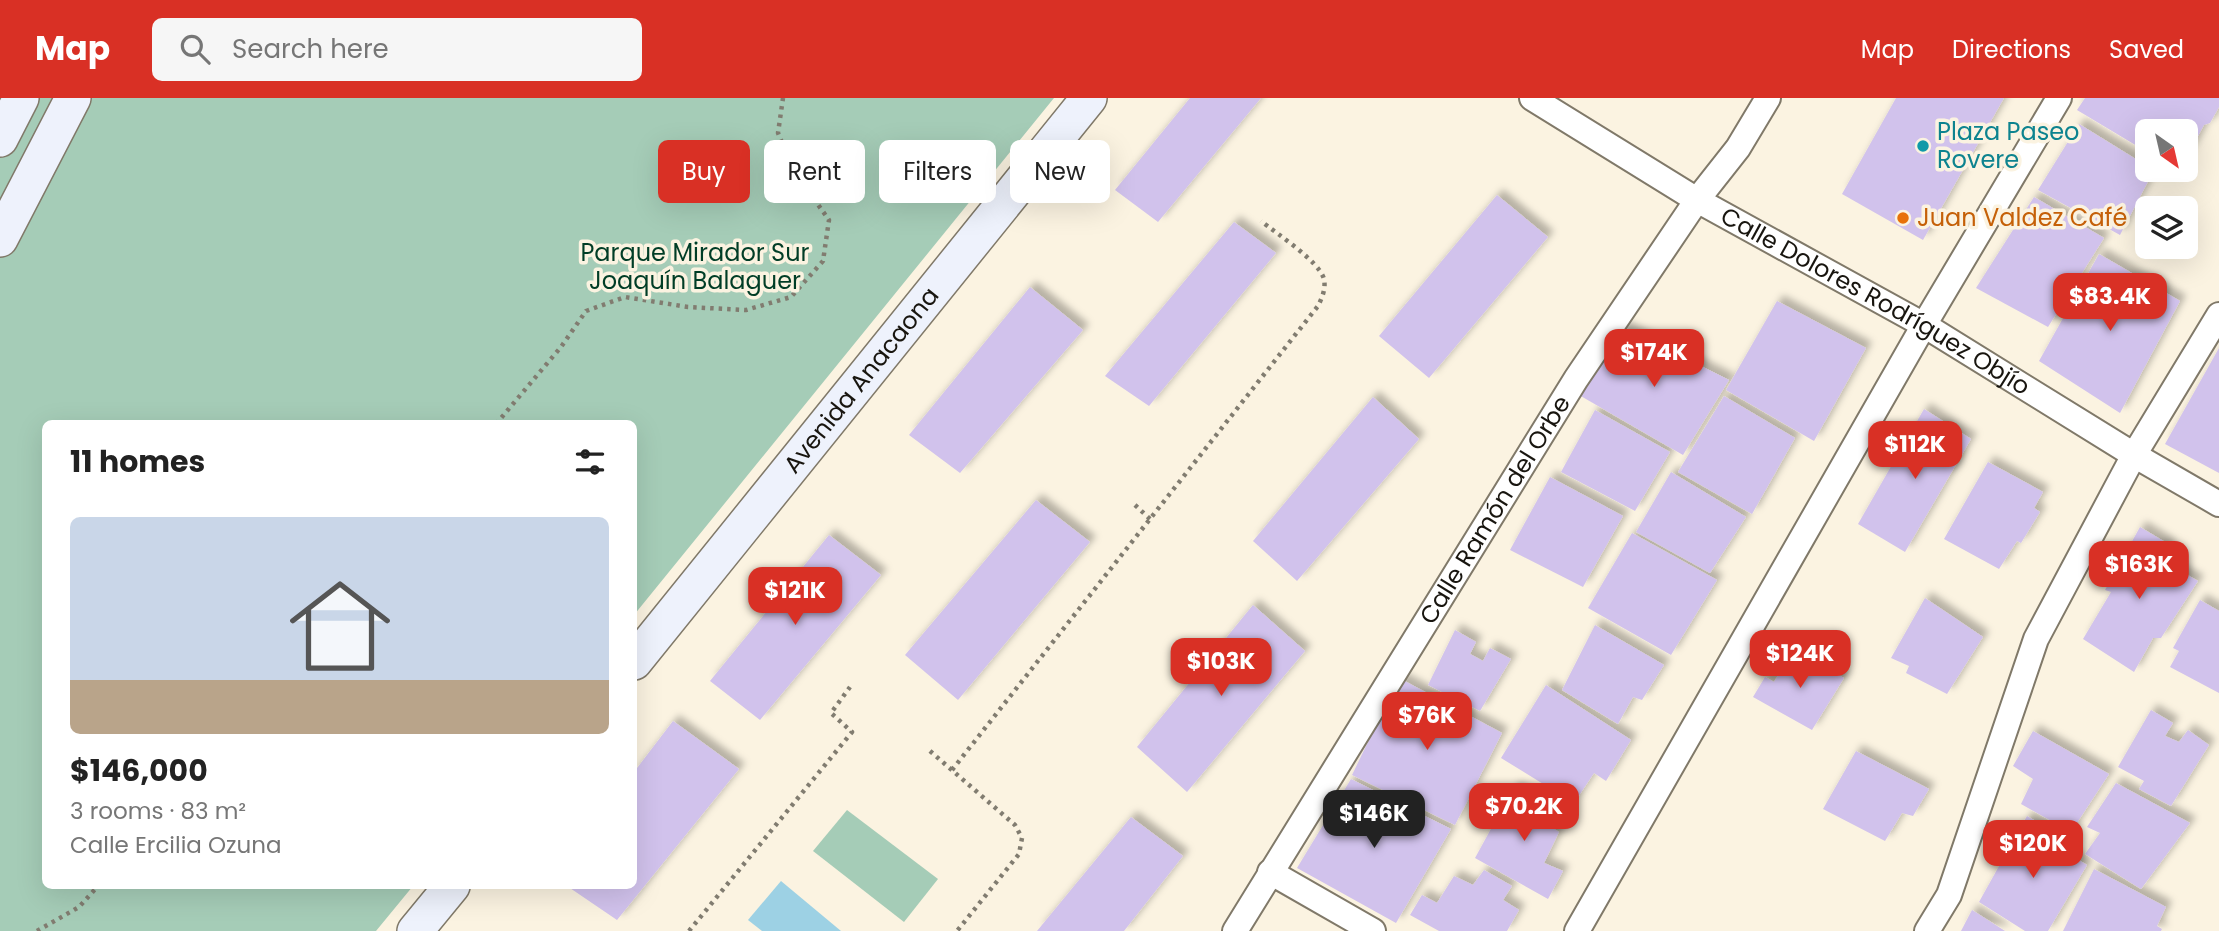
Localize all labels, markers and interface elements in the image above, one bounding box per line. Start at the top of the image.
search box [152,18,642,81]
text: Map [35,25,110,72]
icon: search [176,30,214,68]
text: Search here [232,31,389,67]
text: Map [1861,33,1914,66]
text: Directions [1952,33,2071,66]
text: Saved [2109,33,2184,66]
place label: Plaza Paseo Rovere [1937,115,2079,176]
north arrow [2135,119,2198,182]
map controls [2135,119,2198,259]
marker: Plaza Paseo Rovere [1915,138,1931,154]
chip: Buy [658,140,750,203]
chip: Rent [764,140,865,203]
chip: Filters [879,140,996,203]
chip: New [1010,140,1110,203]
button: layers [2135,196,2198,259]
street label: Calle Dolores Rodríguez Objío [1715,199,2036,403]
place label: Juan Valdez Café [1917,201,2127,234]
marker: Juan Valdez Café [1895,210,1911,226]
park label: Parque Mirador Sur Joaquín Balaguer [580,236,810,297]
pin: $83.4K [2053,274,2167,333]
street label: Avenida Anacaona [776,280,946,480]
text: $83.4K [2069,280,2151,312]
pin: $174K [1605,330,1703,389]
text: $174K [1620,336,1688,368]
street label: Calle Ramón del Orbe [1412,389,1578,630]
pin: $112K [1866,422,1964,481]
text: $112K [1884,428,1946,460]
text: 11 homes [70,440,205,483]
icon: filters [571,443,609,481]
pin: $163K [2090,542,2188,601]
text: $163K [2105,548,2173,580]
icon: home [277,563,403,689]
pin: $121K [746,568,844,627]
text: $121K [764,574,826,606]
pin: $124K [1751,630,1849,690]
text: $124K [1766,637,1834,669]
pin: $103K [1172,638,1270,698]
text: $103K [1187,645,1255,677]
pin: $76K [1386,692,1468,752]
text: $76K [1398,699,1456,731]
text: $146,000 [70,749,208,792]
pin: $70.2K [1467,784,1581,843]
pin: $146K [1325,790,1423,850]
text: $70.2K [1485,790,1563,822]
text: 3 rooms · 83 m² [70,795,246,827]
text: $146K [1339,797,1409,829]
pin: $120K [1984,820,2082,880]
text: $120K [1999,827,2067,859]
text: Calle Ercilia Ozuna [70,829,282,861]

